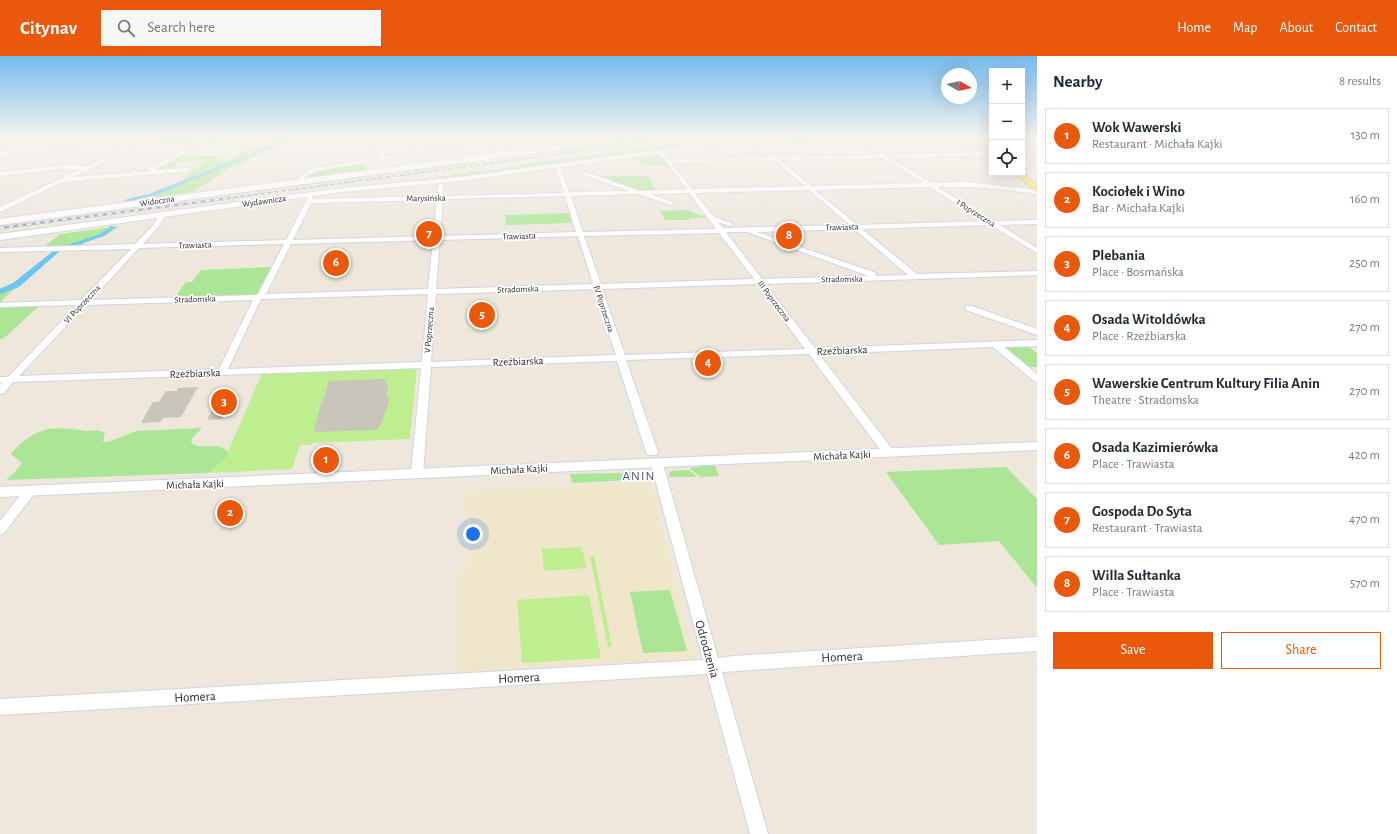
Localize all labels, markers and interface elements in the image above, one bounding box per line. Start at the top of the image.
search box [101,10,381,46]
icon: search [115,17,137,39]
text: Citynav [20,19,77,38]
text: Search here [147,20,215,35]
text: Home [1177,21,1211,35]
text: Map [1233,21,1257,35]
text: About [1279,21,1313,35]
text: Contact [1335,21,1377,35]
north arrow [941,68,977,104]
map controls [989,68,1025,176]
button: + [989,68,1025,104]
text: Nearby [1053,73,1103,90]
text: 8 results [1339,75,1381,88]
button: − [989,104,1025,140]
text: Wok Wawerski [1092,120,1181,135]
text: 1 [1065,129,1069,142]
text: 130 m [1351,129,1380,142]
text: Restaurant · Michała Kajki [1092,138,1222,151]
button: locate [989,140,1025,176]
text: Kociołek i Wino [1092,184,1185,199]
text: 2 [1064,193,1070,206]
text: 160 m [1350,193,1380,206]
street label: Wydawnicza [241,194,287,209]
street label: Marysińska [406,194,446,203]
street label: Widoczna [139,195,175,208]
street label: I Poprzeczna [955,198,997,229]
text: Bar · Michała Kajki [1092,202,1185,215]
pin: 7 [416,219,442,249]
pin: 8 [776,221,802,251]
street label: Trawiasta [825,222,859,233]
street label: Trawiasta [502,231,536,242]
street label: Trawiasta [178,240,212,251]
pin: 6 [323,248,349,278]
text: Plebania [1092,248,1145,263]
text: 3 [1064,257,1070,270]
text: 250 m [1349,257,1380,270]
text: Place · Bosmańska [1092,266,1184,279]
street label: Stradomska [821,275,863,284]
street label: III Poprzeczna [755,279,792,323]
street label: VI Poprzeczna [62,283,102,325]
street label: Stradomska [497,284,539,295]
street label: IV Poprzeczna [592,285,615,334]
street label: Stradomska [174,294,216,305]
pin: 5 [469,300,495,330]
street label: V Poprzeczna [423,307,436,354]
text: Osada Witoldówka [1092,312,1206,327]
text: 4 [1064,321,1070,334]
text: 270 m [1349,321,1380,334]
text: Place · Rzeźbiarska [1092,330,1186,343]
street label: Rzeźbiarska [816,344,868,357]
pin: 4 [695,348,721,378]
street label: Rzeźbiarska [492,355,544,368]
street label: Rzeźbiarska [169,367,221,380]
text: Wawerskie Centrum Kultury Filia Anin [1092,376,1320,391]
text: 5 [1064,385,1070,398]
text: 270 m [1349,385,1380,398]
pin: 3 [211,387,237,417]
text: Theatre · Stradomska [1092,394,1199,407]
text: Osada Kazimierówka [1092,440,1219,455]
pin: 1 [313,445,339,475]
street label: Michała Kajki [813,448,871,463]
text: 6 [1064,449,1070,462]
text: 420 m [1348,449,1380,462]
text: Place · Trawiasta [1092,458,1175,471]
street label: Michała Kajki [490,462,548,477]
district label: ANIN [623,470,655,483]
street label: Michała Kajki [166,478,224,491]
pin: 2 [217,498,243,528]
text: Gospoda Do Syta [1092,504,1192,519]
text: 7 [1064,513,1070,526]
text: 470 m [1349,513,1380,526]
text: Restaurant · Trawiasta [1092,522,1203,535]
your location [463,524,483,544]
text: Willa Sułtanka [1092,568,1181,583]
text: 8 [1064,577,1070,590]
text: 570 m [1350,577,1380,590]
text: Place · Trawiasta [1092,586,1175,599]
street label: Odrodzenia [692,619,721,680]
button: Save [1053,632,1213,669]
button: Share [1221,632,1381,669]
street label: Homera [821,650,863,665]
street label: Homera [498,671,540,686]
street label: Homera [174,690,216,705]

